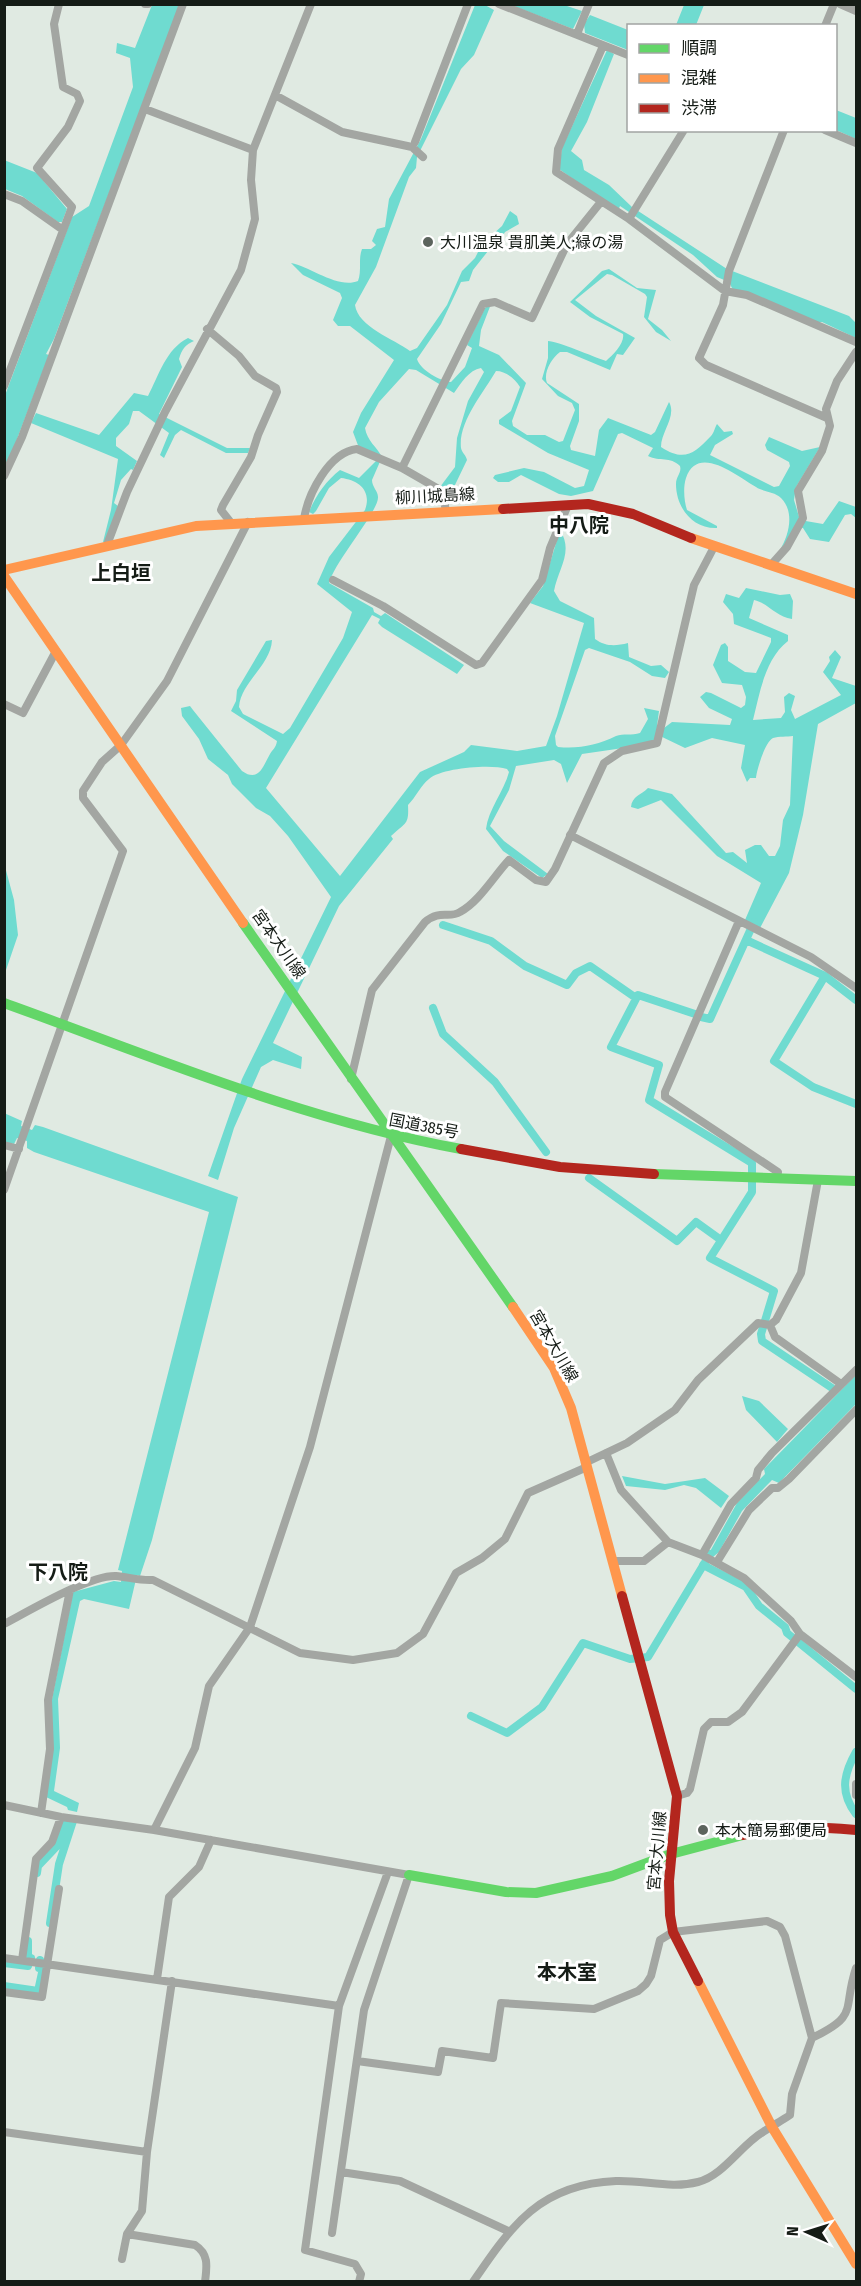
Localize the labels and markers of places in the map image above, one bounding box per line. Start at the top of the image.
place label: 大川温泉 貴肌美人;緑の湯 [440,233,623,252]
marker: 大川温泉 貴肌美人;緑の湯 [421,235,435,249]
place label: 本木簡易郵便局 [715,1821,827,1840]
marker: 本木簡易郵便局 [696,1823,710,1837]

